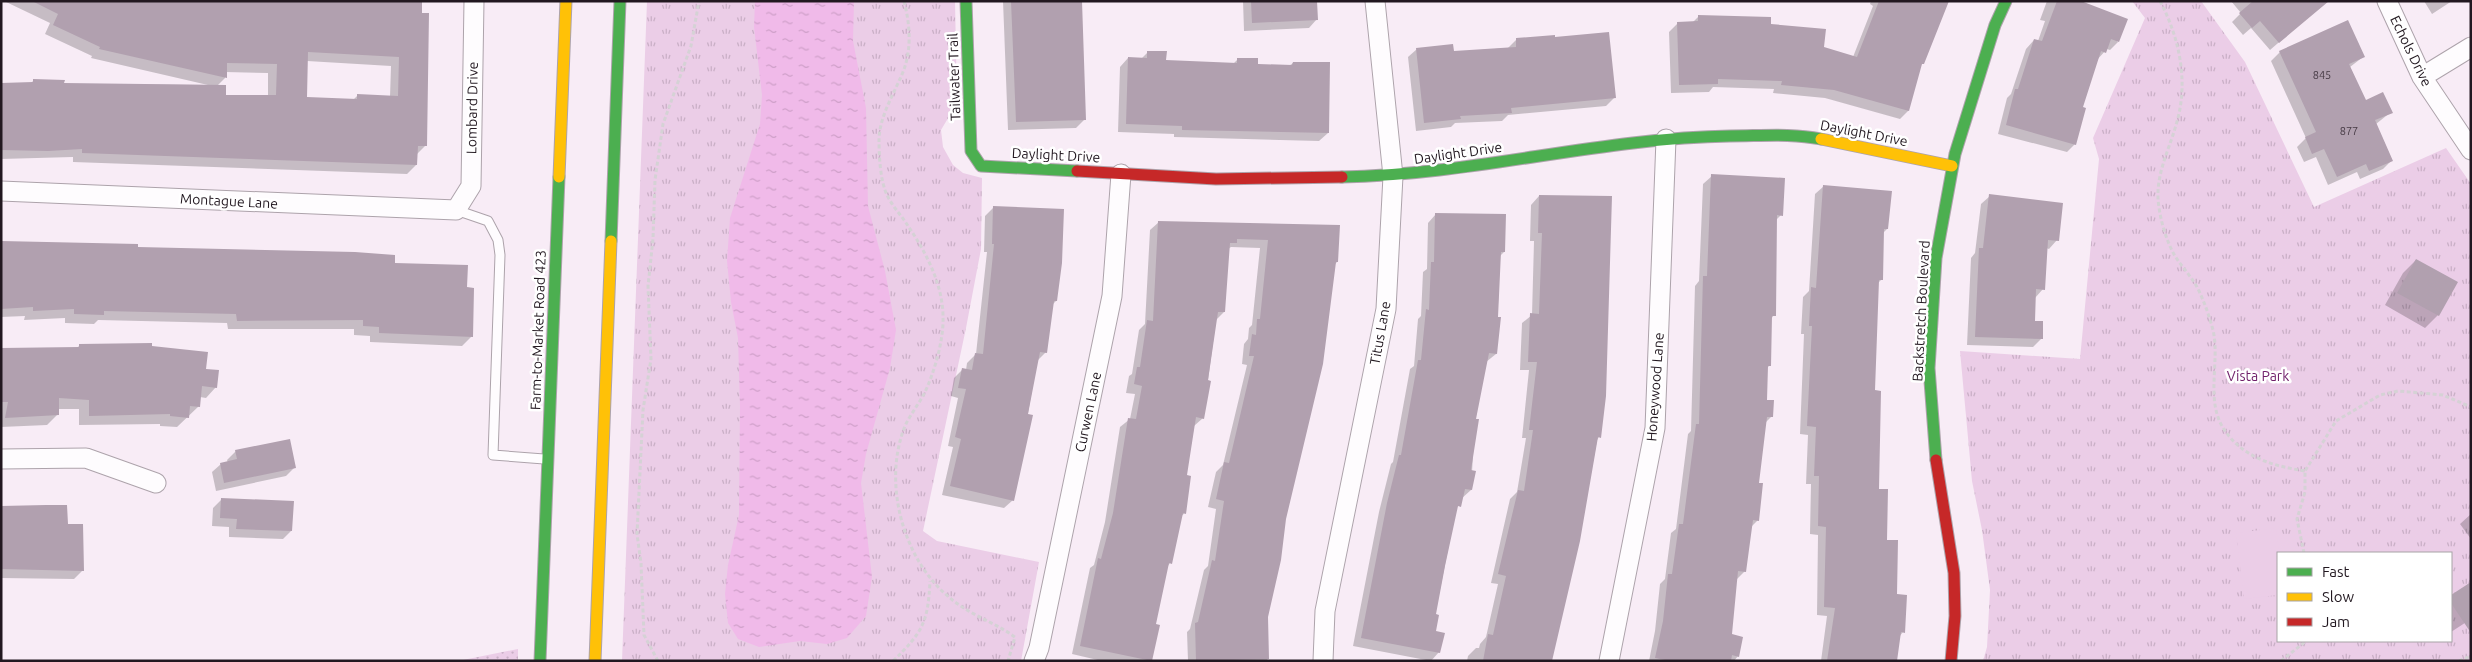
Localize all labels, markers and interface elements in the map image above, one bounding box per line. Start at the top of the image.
street label: Echols Drive [2387,13,2435,89]
street label: Tailwater Trail [944,32,964,121]
street label: Lombard Drive [463,62,481,154]
house number: 845 [2313,69,2331,81]
street label: Daylight Drive [1819,117,1909,149]
house number: 877 [2340,125,2358,137]
street label: Daylight Drive [1413,139,1503,167]
street label: Daylight Drive [1011,145,1101,165]
street label: Montague Lane [180,190,278,212]
street label: Backstretch Boulevard [1909,240,1933,382]
street label: Farm-to-Market Road 423 [527,250,549,410]
street label: Titus Lane [1367,300,1393,366]
street label: Honeywood Lane [1643,332,1667,442]
park label: Vista Park [2227,368,2289,384]
street label: Curwen Lane [1072,370,1104,454]
legend [2277,552,2452,642]
text: Fast [2322,563,2350,580]
text: Slow [2322,588,2355,605]
text: Jam [2322,613,2350,630]

